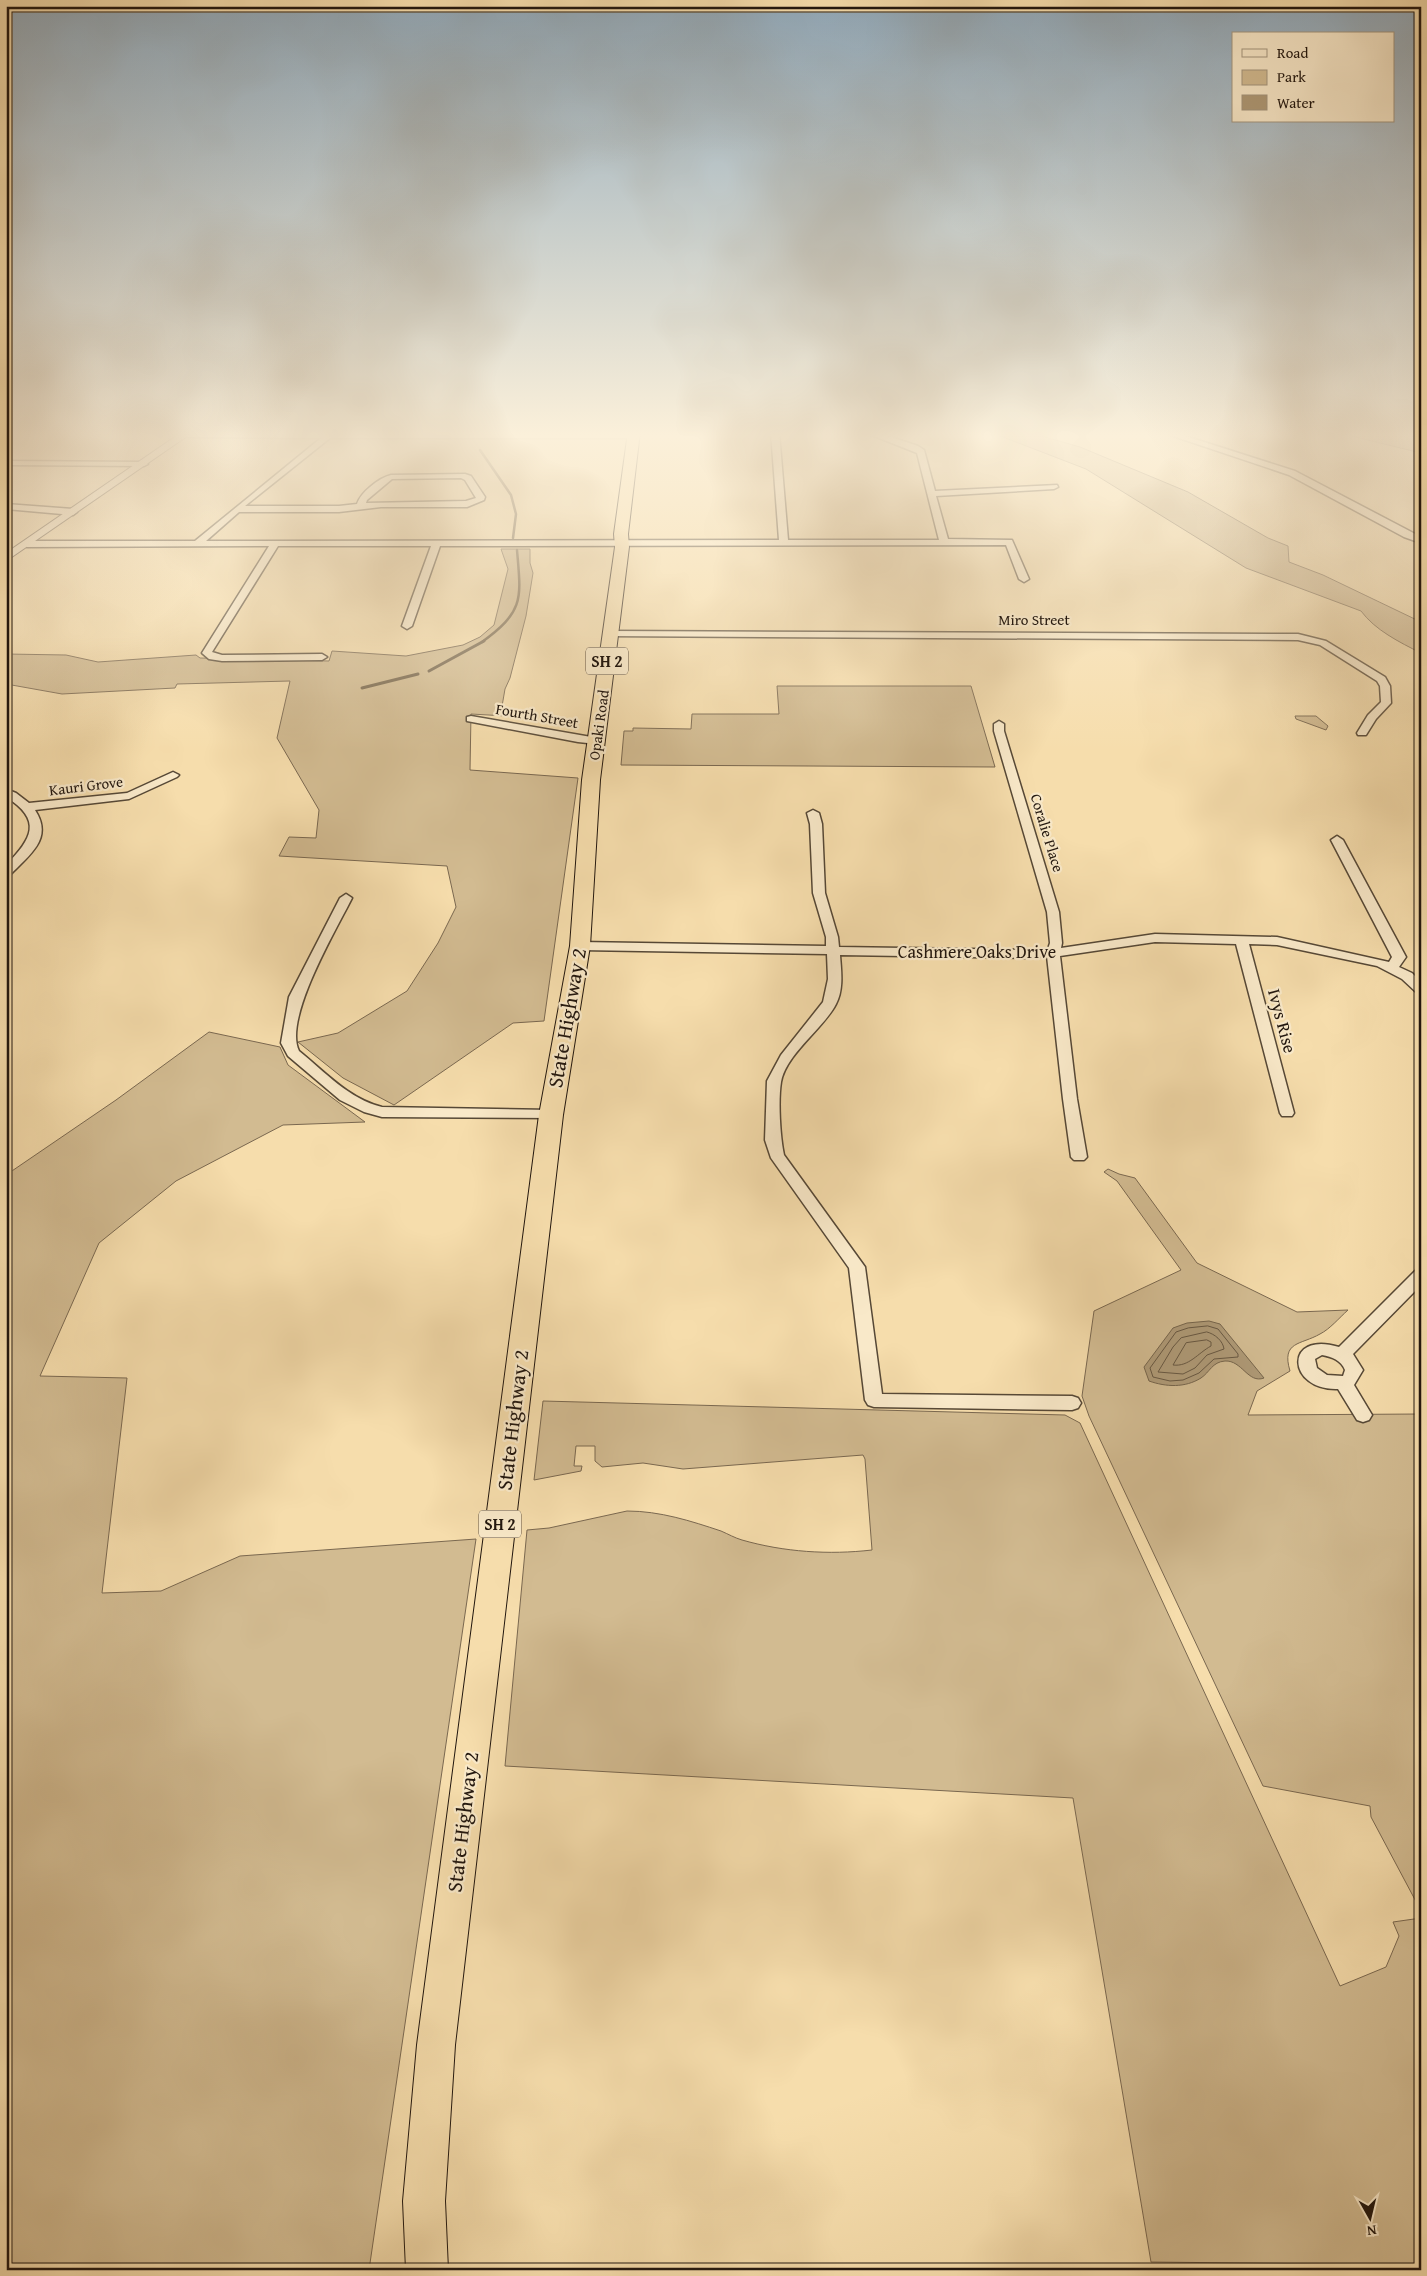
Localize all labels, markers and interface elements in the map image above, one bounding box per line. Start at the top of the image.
legend [1232,32,1394,122]
text: Road [1277,42,1308,63]
text: Park [1277,66,1306,87]
text: Water [1277,92,1315,113]
street label: Miro Street [998,609,1070,630]
road number: SH 2 [586,648,628,674]
street label: Opaki Road [583,688,614,761]
street label: Fourth Street [494,698,581,733]
street label: Kauri Grove [48,771,124,800]
street label: Coralie Place [1026,791,1069,875]
street label: Cashmere Oaks Drive [898,938,1056,965]
street label: State Highway 2 [539,946,594,1090]
street label: Ivys Rise [1261,986,1304,1056]
street label: State Highway 2 [489,1348,536,1492]
road number: SH 2 [479,1510,521,1538]
street label: State Highway 2 [439,1750,486,1894]
north arrow [1344,2194,1394,2244]
text: N [1365,2220,1378,2242]

